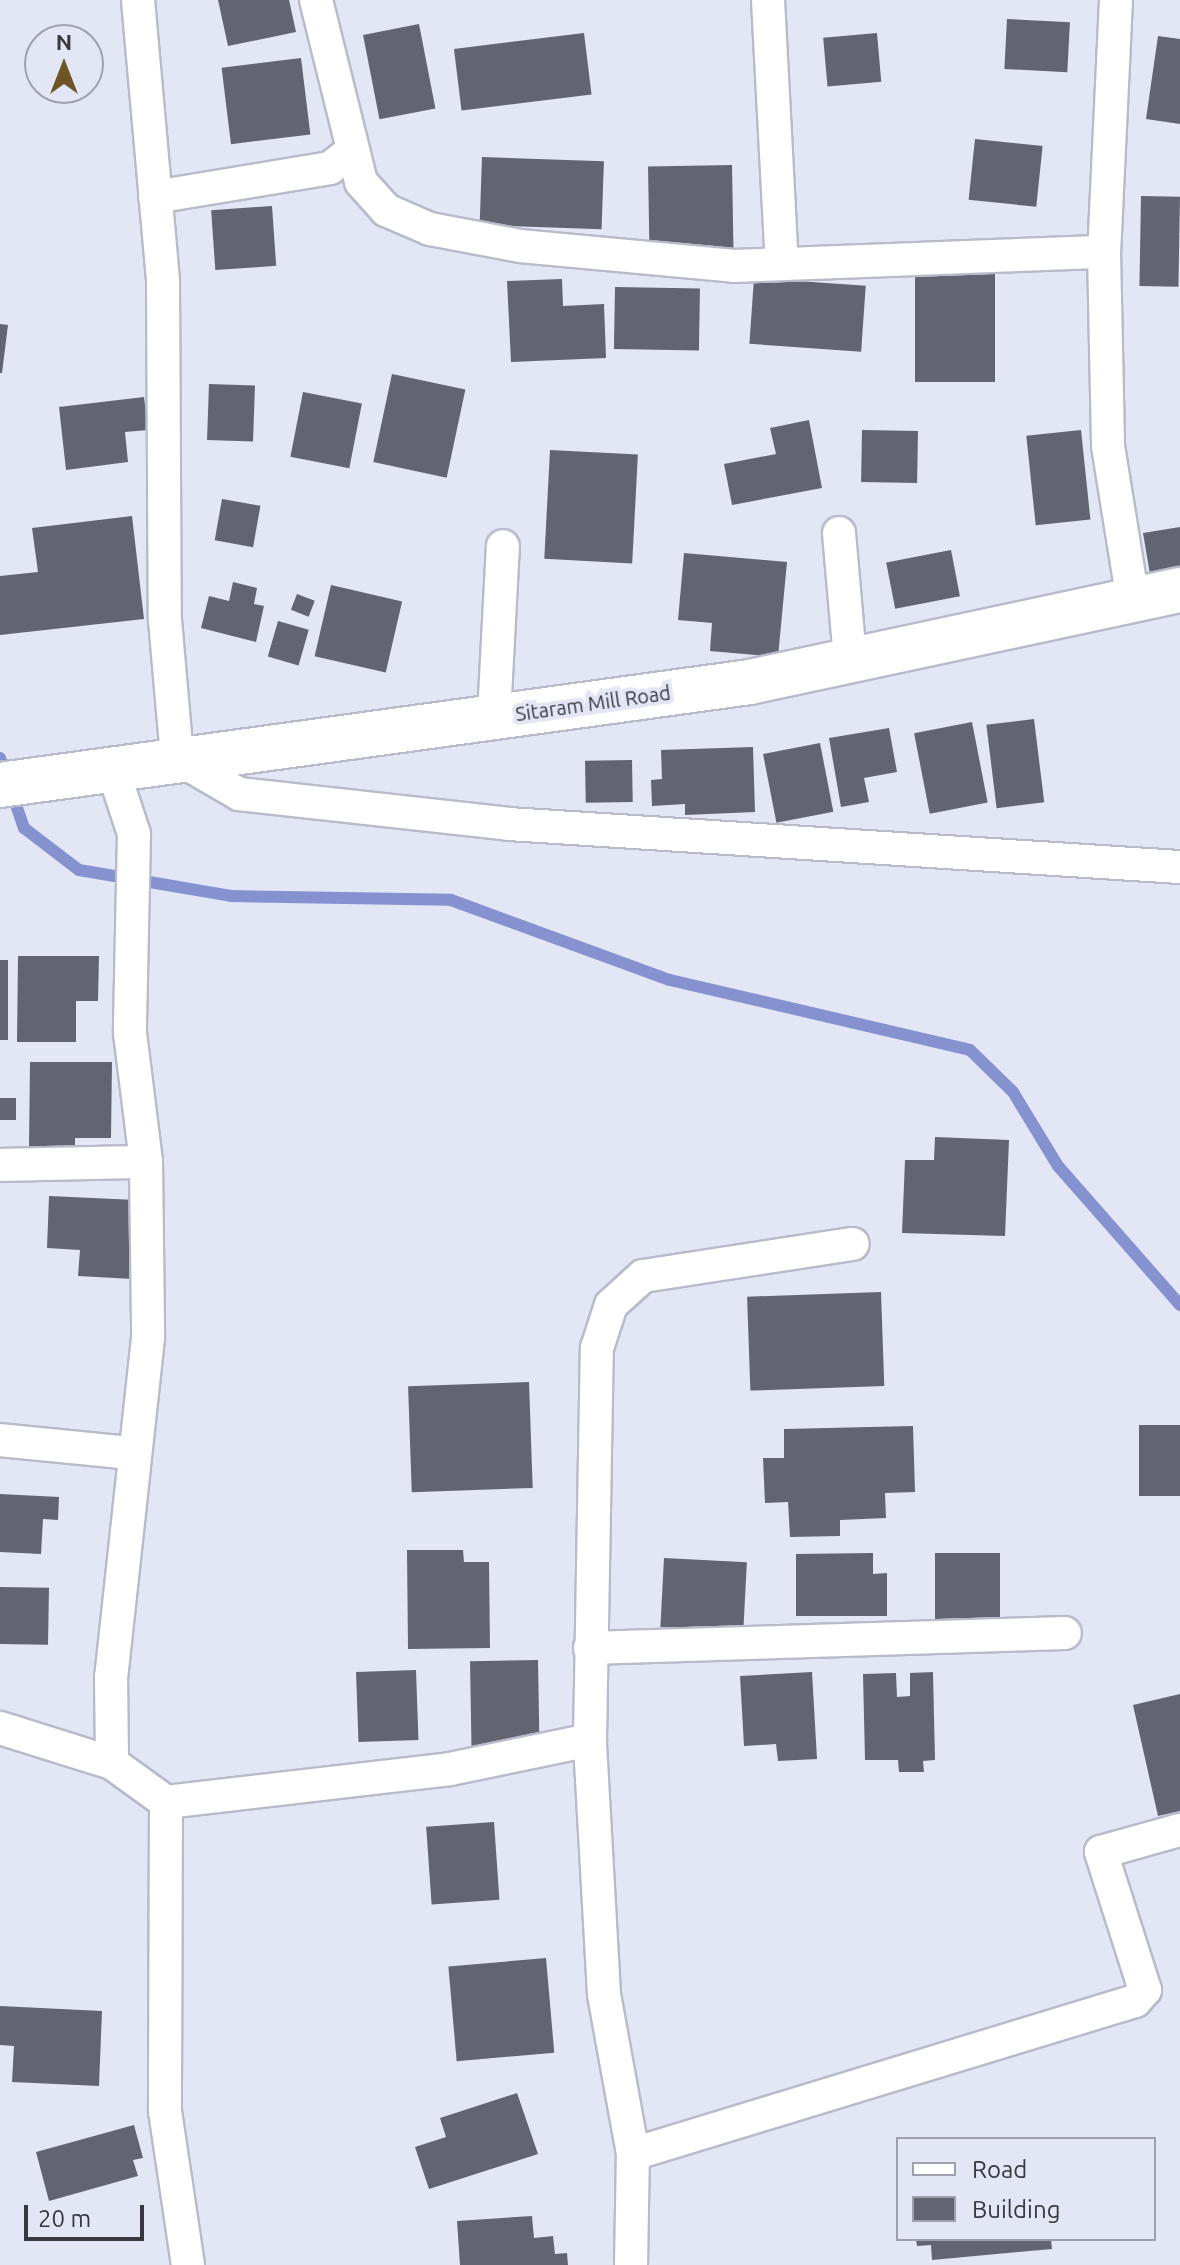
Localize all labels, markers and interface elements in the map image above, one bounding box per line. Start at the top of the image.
north arrow [24,24,104,104]
text: N [56,29,72,54]
street label: Sitaram Mill Road [514,680,672,726]
legend [896,2137,1156,2241]
text: Road [972,2156,1027,2183]
scale bar [28,2189,148,2239]
text: Building [972,2196,1060,2223]
text: 20 m [38,2205,91,2232]

